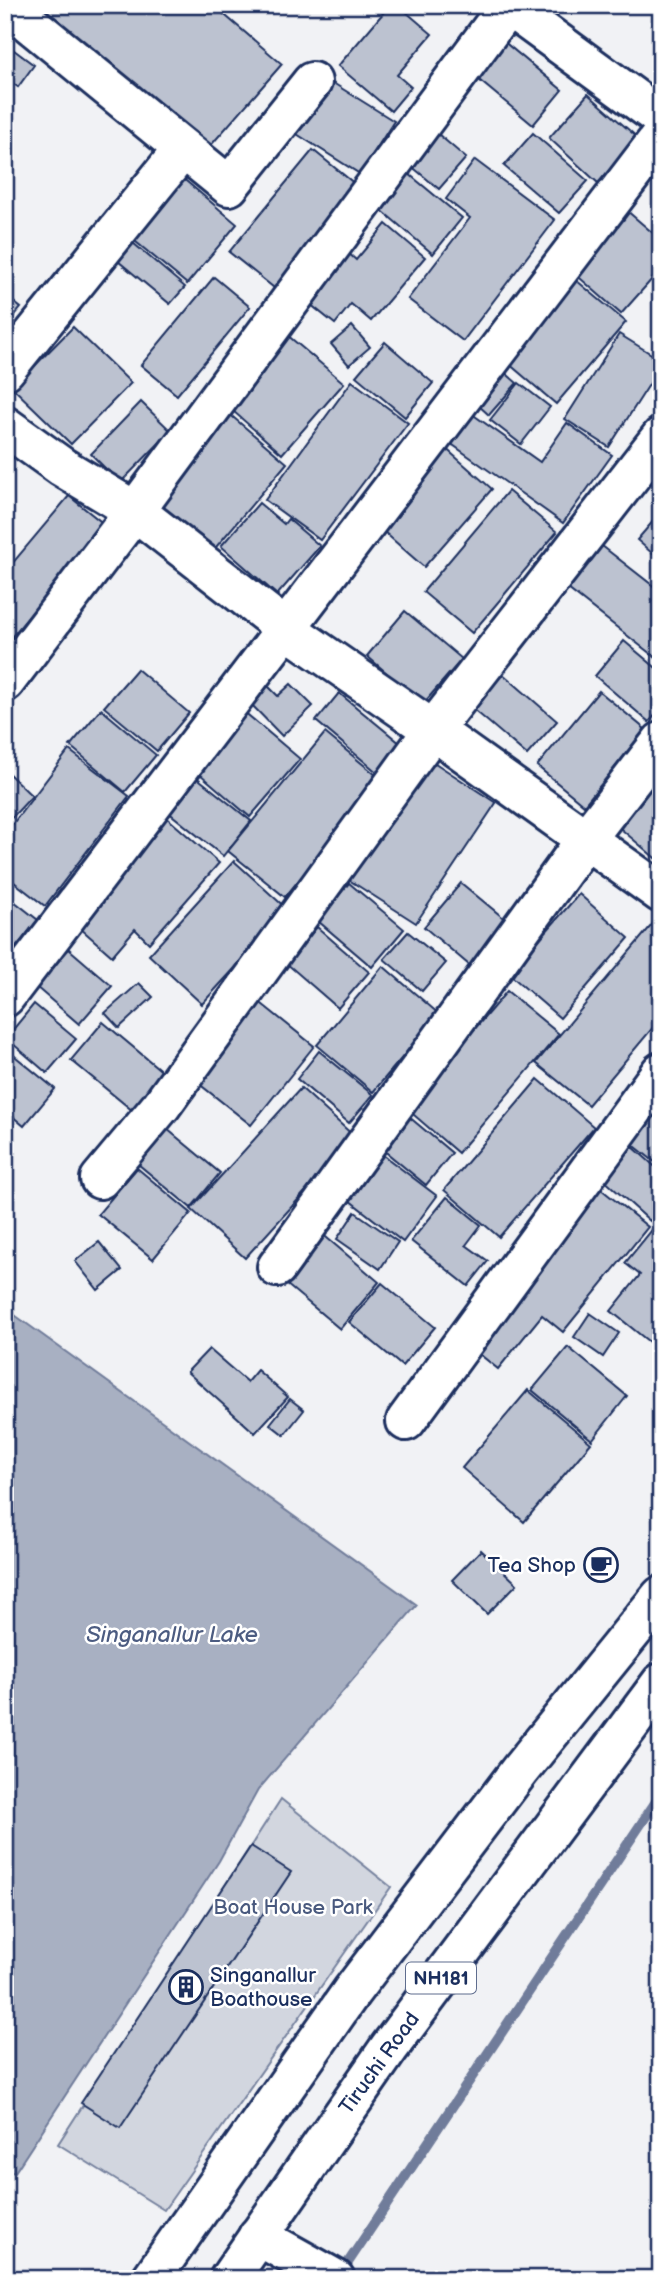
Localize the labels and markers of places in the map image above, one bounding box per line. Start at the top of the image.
cafe icon: Tea Shop [582,1546,620,1584]
place label: Tea Shop [488,1553,576,1578]
place label: Singanallur Boathouse [210,1963,316,2012]
building icon: Singanallur Boathouse [167,1968,205,2006]

